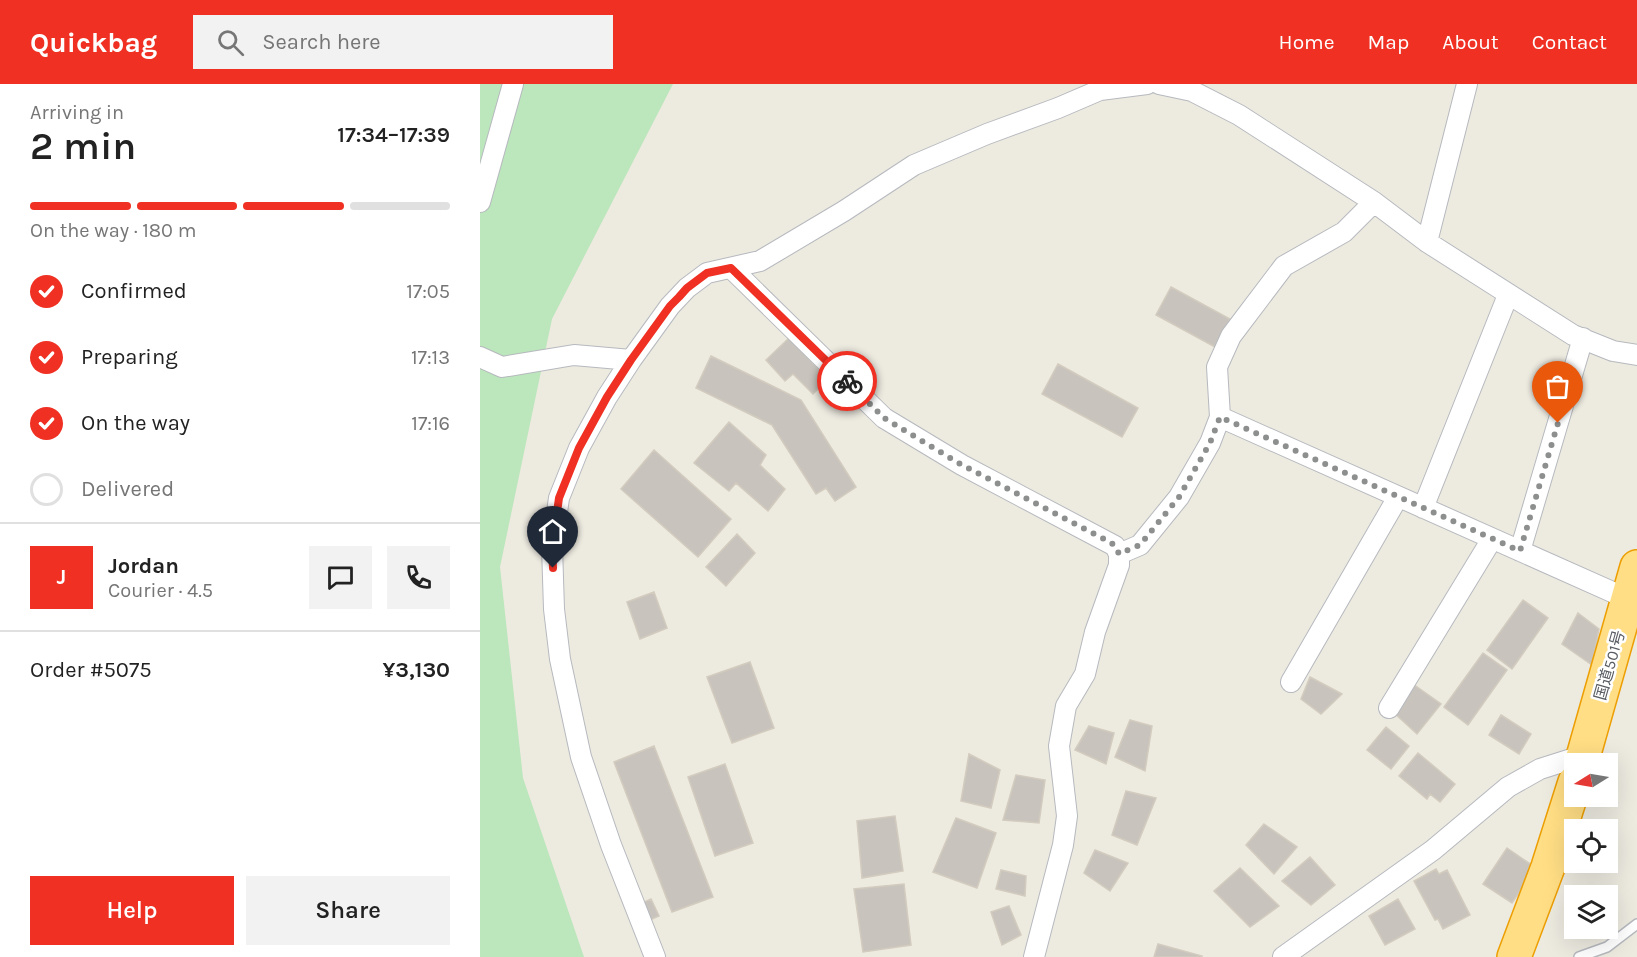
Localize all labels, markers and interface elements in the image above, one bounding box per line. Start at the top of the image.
search box [193,15,613,69]
text: Quickbag [30,26,157,59]
icon: search [214,26,247,59]
text: Search here [262,29,381,55]
text: Home [1279,30,1335,54]
text: Map [1368,30,1409,54]
text: About [1442,30,1499,54]
text: Contact [1532,30,1607,54]
text: Arriving in [30,101,124,124]
text: 17:34–17:39 [337,122,450,148]
text: 2 min [30,123,136,169]
text: On the way · 180 m [30,219,196,242]
icon: check [30,275,63,308]
text: Confirmed [81,278,187,304]
text: 17:05 [406,280,450,303]
icon: check [30,341,63,374]
text: Preparing [81,344,178,370]
text: 17:13 [411,346,450,369]
courier [817,351,877,411]
pin [1532,361,1583,423]
icon: bike [831,365,864,398]
icon: bag [1541,370,1574,403]
icon: check [30,407,63,440]
text: On the way [81,410,190,436]
text: 17:16 [411,412,450,435]
text: Delivered [81,476,174,502]
pin [527,506,578,568]
icon: home [536,515,569,548]
button: chat [309,546,372,609]
button: phone [387,546,450,609]
text: Jordan [108,553,179,579]
text: J [57,564,66,590]
text: Courier · 4.5 [108,579,213,602]
street label: 国道501号 [1590,628,1629,702]
text: Order #5075 [30,657,152,683]
text: ¥3,130 [382,657,450,683]
north arrow [1564,753,1618,807]
map controls [1564,753,1618,939]
button: locate [1564,819,1618,873]
button: Help [30,876,234,945]
button: Share [246,876,450,945]
button: layers [1564,885,1618,939]

